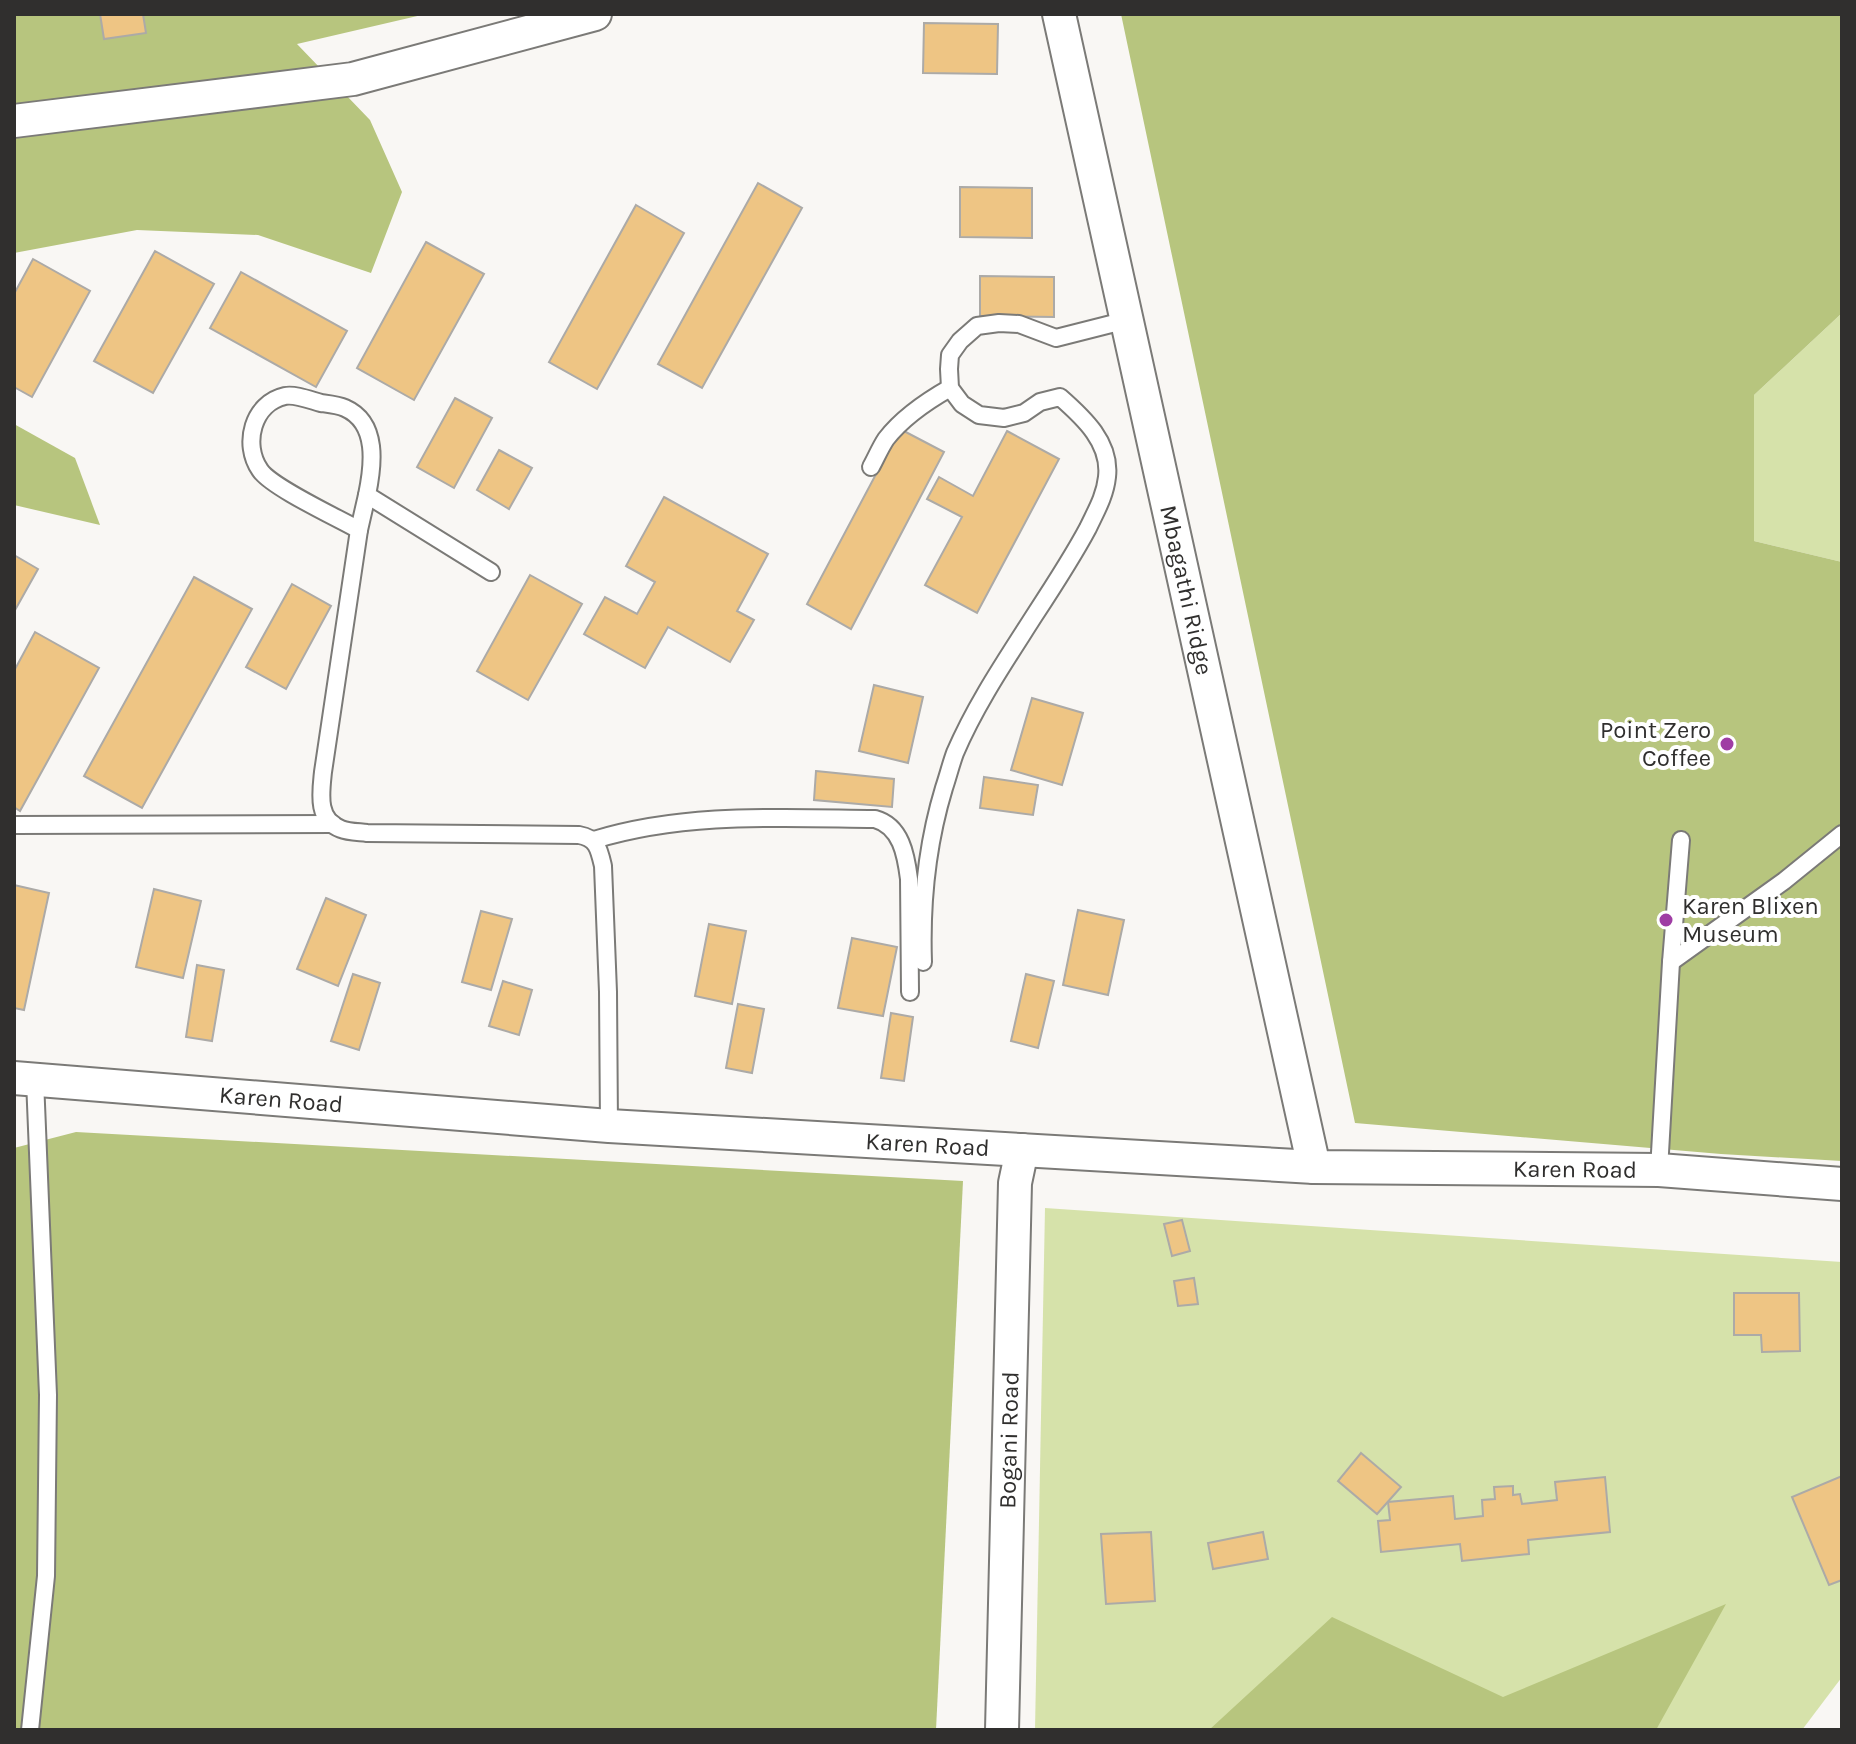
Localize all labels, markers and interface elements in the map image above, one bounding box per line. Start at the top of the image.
street label: Mbagathi Ridge [1154,503,1219,678]
place label: Point Zero Coffee [1600,716,1711,772]
marker: Point Zero Coffee [1718,735,1736,753]
place label: Karen Blixen Museum [1682,892,1819,948]
marker: Karen Blixen Museum [1657,911,1675,929]
street label: Karen Road [218,1081,344,1119]
street label: Karen Road [865,1127,990,1162]
street label: Karen Road [1513,1155,1637,1184]
street label: Bogani Road [993,1371,1025,1509]

